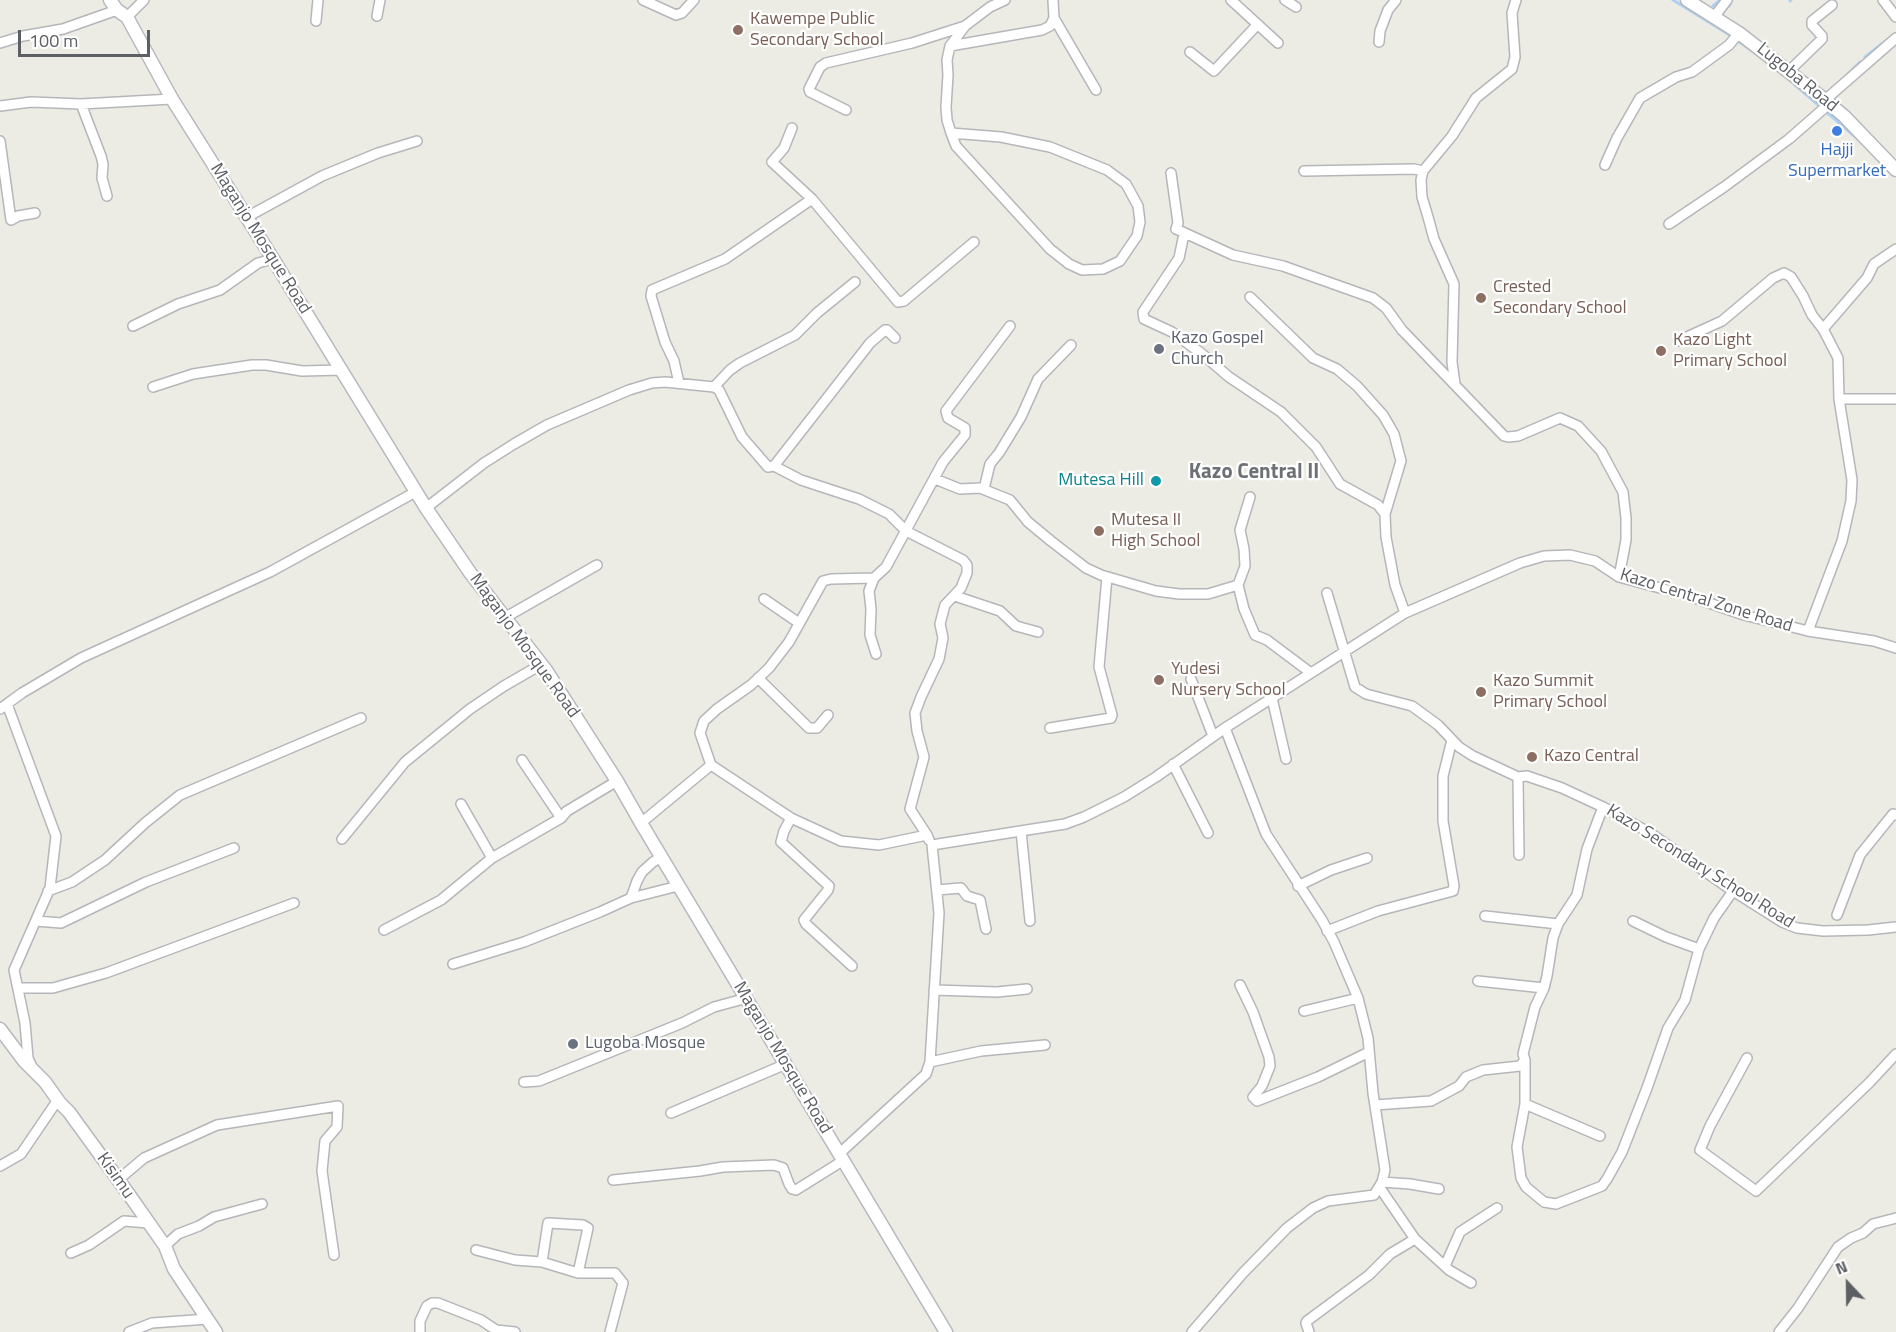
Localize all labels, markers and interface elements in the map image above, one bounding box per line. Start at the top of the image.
place label: Kawempe Public Secondary School [750,9,884,52]
scale bar [21,18,153,56]
marker: Kawempe Public Secondary School [731,23,745,37]
text: 100 m [29,27,78,54]
street label: Lugoba Road [1752,39,1842,117]
marker: Hajji Supermarket [1830,124,1844,138]
place label: Hajji Supermarket [1788,140,1886,182]
street label: Maganjo Mosque Road [205,160,315,318]
place label: Crested Secondary School [1493,277,1627,320]
marker: Crested Secondary School [1474,291,1488,305]
place label: Kazo Gospel Church [1171,328,1264,370]
place label: Kazo Light Primary School [1673,330,1787,372]
marker: Kazo Gospel Church [1152,342,1166,356]
marker: Kazo Light Primary School [1654,344,1668,358]
district label: Kazo Central II [1189,460,1319,486]
place label: Mutesa Hill [1058,470,1144,492]
marker: Mutesa Hill [1149,474,1163,488]
place label: Mutesa II High School [1111,510,1200,552]
marker: Mutesa II High School [1092,524,1106,538]
street label: Kazo Central Zone Road [1617,564,1795,638]
street label: Maganjo Mosque Road [464,569,584,723]
place label: Yudesi Nursery School [1171,659,1286,702]
place label: Kazo Summit Primary School [1493,671,1607,714]
marker: Yudesi Nursery School [1152,673,1166,687]
marker: Kazo Summit Primary School [1474,685,1488,699]
place label: Kazo Central [1544,746,1639,768]
marker: Kazo Central [1525,750,1539,764]
street label: Kazo Secondary School Road [1602,800,1798,934]
street label: Maganjo Mosque Road [728,978,836,1138]
place label: Lugoba Mosque [585,1033,705,1055]
marker: Lugoba Mosque [566,1037,580,1051]
street label: Kisimu [91,1149,139,1203]
north arrow [1818,1254,1878,1314]
text: N [1832,1254,1851,1281]

